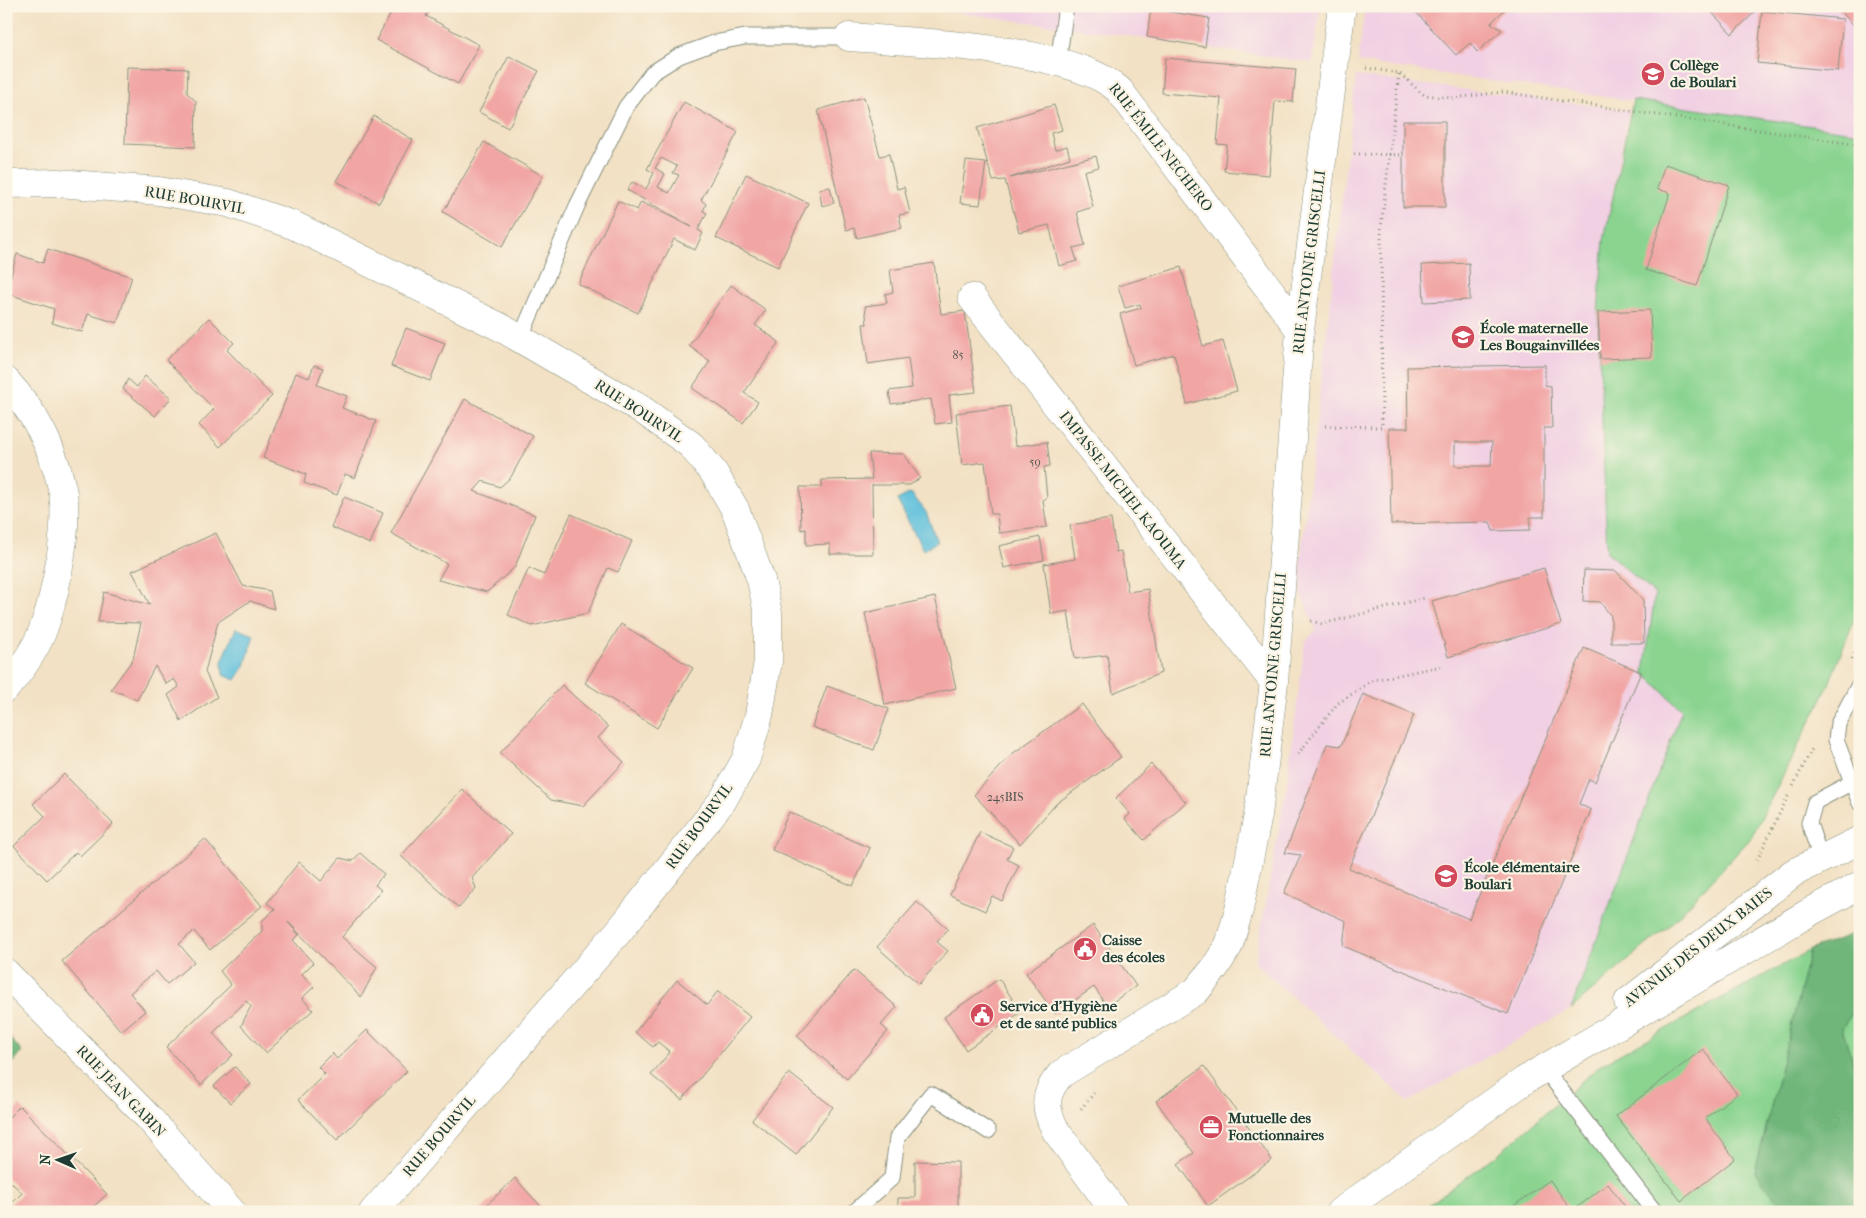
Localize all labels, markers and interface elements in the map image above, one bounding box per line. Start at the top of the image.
place label: Collège de Boulari [1670,56,1737,91]
school or university icon: Collège de Boulari [1640,61,1666,87]
street label: RUE ÉMILE NECHERO [1105,79,1217,215]
street label: RUE ANTOINE GRISCELLI [1289,169,1329,355]
street label: RUE BOURVIL [143,182,247,218]
place label: École maternelle Les Bougainvillées [1480,319,1600,354]
school or university icon: École maternelle Les Bougainvillées [1450,324,1476,350]
house number: 85 [952,348,964,362]
street label: RUE BOURVIL [591,376,687,446]
street label: IMPASSE MICHEL KAOUMA [1056,407,1190,573]
house number: 59 [1029,455,1041,469]
street label: RUE ANTOINE GRISCELLI [1256,572,1290,758]
street label: RUE BOURVIL [662,779,736,873]
house number: 245BIS [987,790,1023,804]
place label: École élémentaire Boulari [1464,858,1580,893]
school or university icon: École élémentaire Boulari [1433,863,1459,889]
street label: AVENUE DES DEUX BAIES [1619,883,1776,1011]
place label: Caisse des écoles [1102,931,1165,966]
public building icon: Caisse des écoles [1072,936,1098,962]
place label: Service d'Hygiène et de santé publics [1000,997,1118,1032]
public building icon: Service d'Hygiène et de santé publics [969,1002,995,1028]
street label: RUE JEAN GABIN [73,1041,170,1141]
street label: RUE BOURVIL [399,1092,479,1180]
place label: Mutuelle des Fonctionnaires [1227,1109,1324,1144]
office icon: Mutuelle des Fonctionnaires [1198,1114,1224,1140]
north arrow [32,1136,82,1186]
text: N [37,1154,54,1165]

